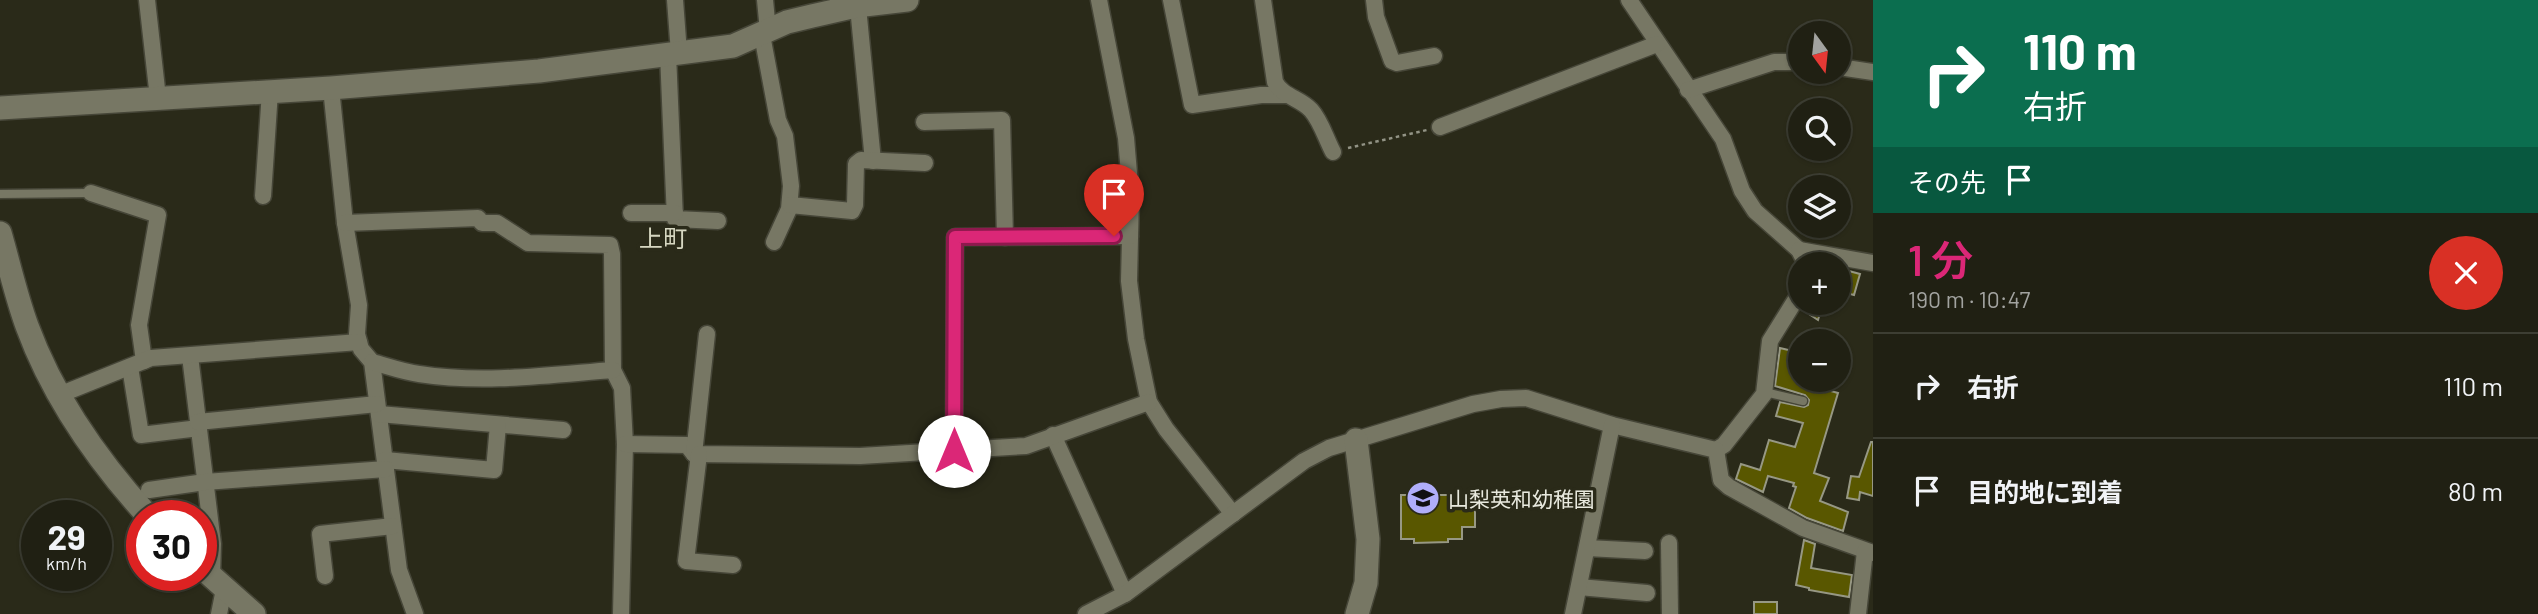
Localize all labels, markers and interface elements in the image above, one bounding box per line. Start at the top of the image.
north arrow [1788,21,1852,84]
map controls [1788,21,1851,392]
text: 110 m [2023,21,2137,80]
icon: right [1908,28,1999,119]
text: 右折 [2023,86,2087,124]
button: search [1788,98,1851,161]
icon: arrive [2000,161,2038,199]
pin [1084,164,1144,236]
text: その先 [1908,166,1986,197]
icon: arrive [1095,175,1133,213]
button: layers [1788,175,1851,238]
district label: 上町 [639,223,687,252]
text: 1 分 [1908,234,1973,284]
button: close [2429,236,2503,310]
button: + [1788,252,1851,315]
text: 190 m · 10:47 [1908,285,2030,313]
button: − [1788,329,1851,392]
icon: right [1908,367,1946,405]
text: 110 m [2443,370,2503,401]
text: 右折 [1967,371,2019,402]
position arrow [917,414,991,488]
icon: arrive [1908,472,1946,510]
text: 80 m [2448,475,2503,506]
text: 目的地に到着 [1967,476,2123,507]
school or university icon: 山梨英和幼稚園 [1404,479,1442,517]
place label: 山梨英和幼稚園 [1448,486,1595,511]
speed limit sign: 30 [126,500,217,591]
text: 29 [47,515,86,557]
text: km/h [46,552,87,574]

